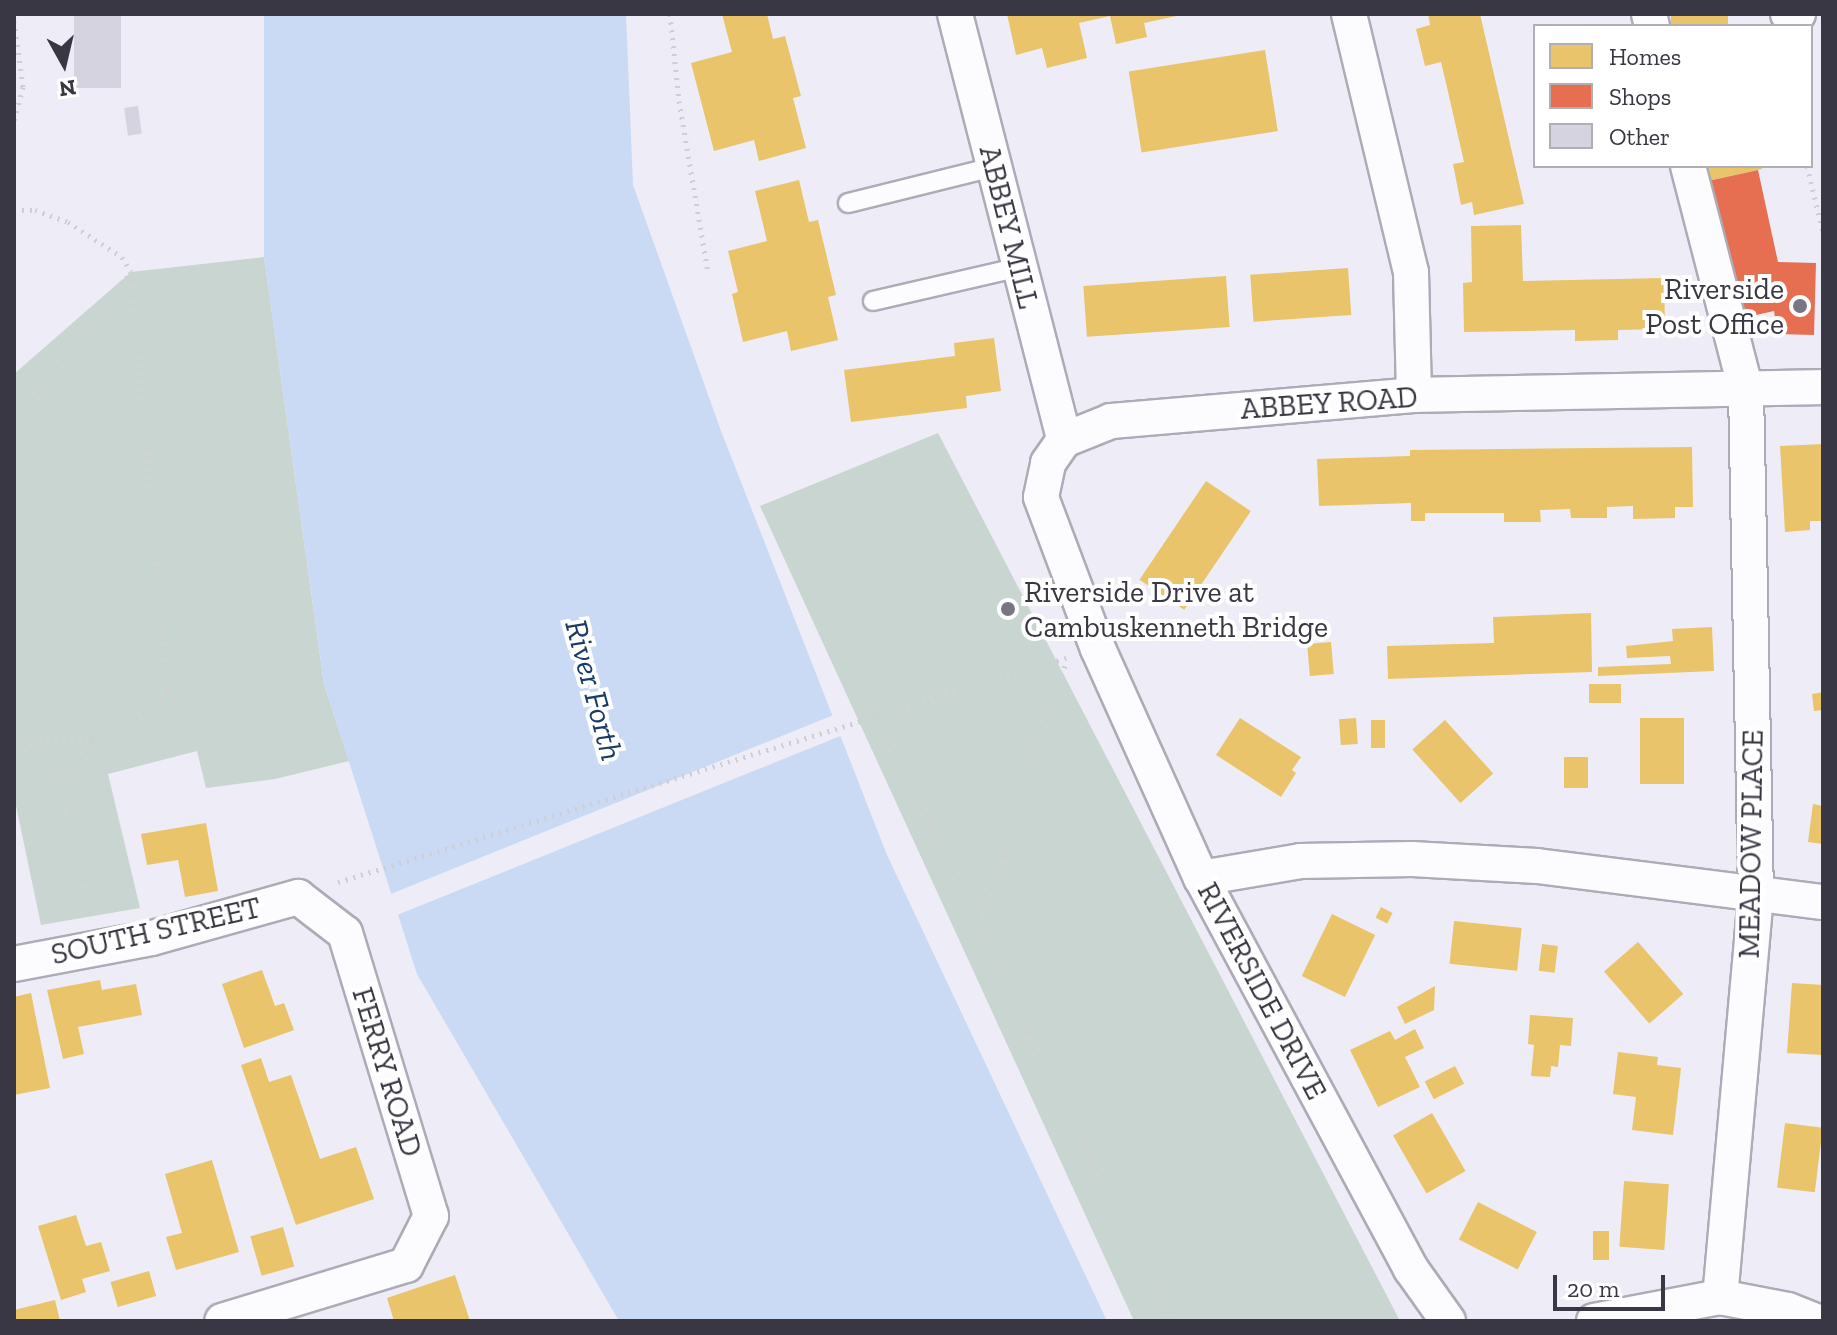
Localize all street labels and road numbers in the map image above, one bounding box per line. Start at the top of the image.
street label: ABBEY MILL [971,141,1047,313]
street label: ABBEY ROAD [1239,379,1419,427]
street label: MEADOW PLACE [1731,729,1771,959]
street label: RIVERSIDE DRIVE [1190,876,1334,1106]
street label: SOUTH STREET [48,889,264,973]
street label: FERRY ROAD [344,983,430,1161]

